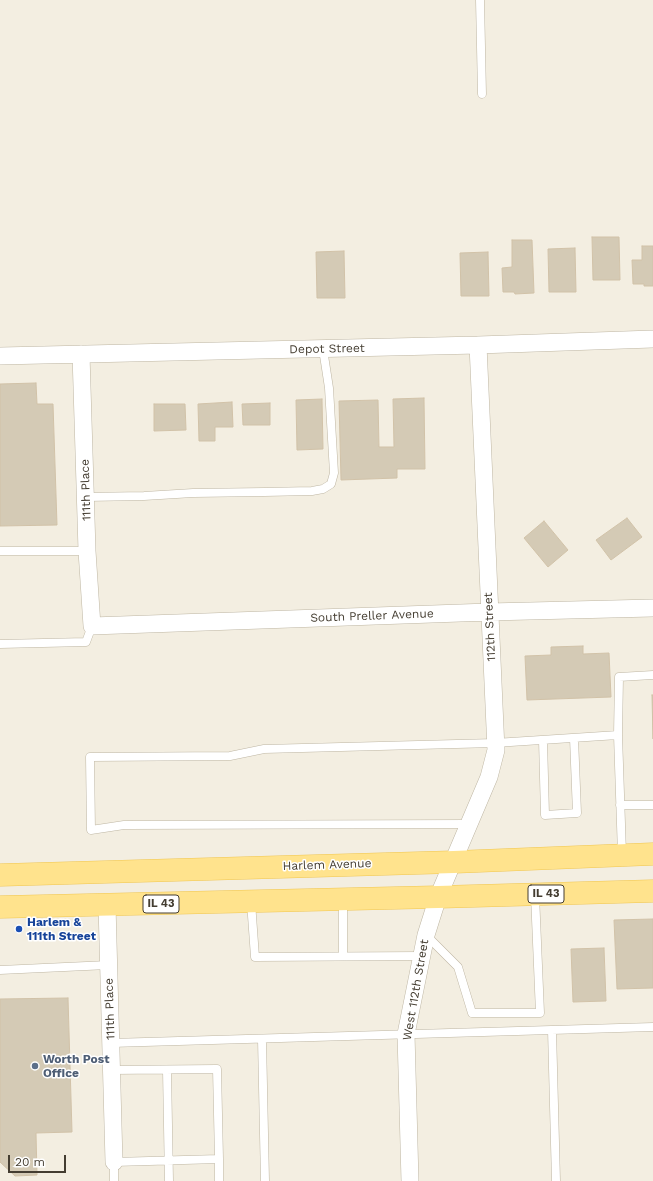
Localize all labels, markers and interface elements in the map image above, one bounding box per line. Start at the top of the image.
street label: Depot Street [289,341,365,357]
street label: 111th Place [78,459,94,521]
street label: 112th Street [481,592,499,662]
street label: South Preller Avenue [310,607,434,625]
street label: Harlem Avenue [282,856,372,874]
road number: IL 43 [528,885,564,903]
road number: IL 43 [143,895,179,913]
place label: Harlem & 111th Street [27,915,96,943]
marker: Harlem & 111th Street [14,924,24,934]
street label: West 112th Street [400,938,432,1042]
street label: 111th Place [102,978,118,1040]
place label: Worth Post Office [43,1052,109,1080]
marker: Worth Post Office [30,1061,40,1071]
scale bar [10,1147,68,1173]
text: 20 m [15,1155,45,1169]

